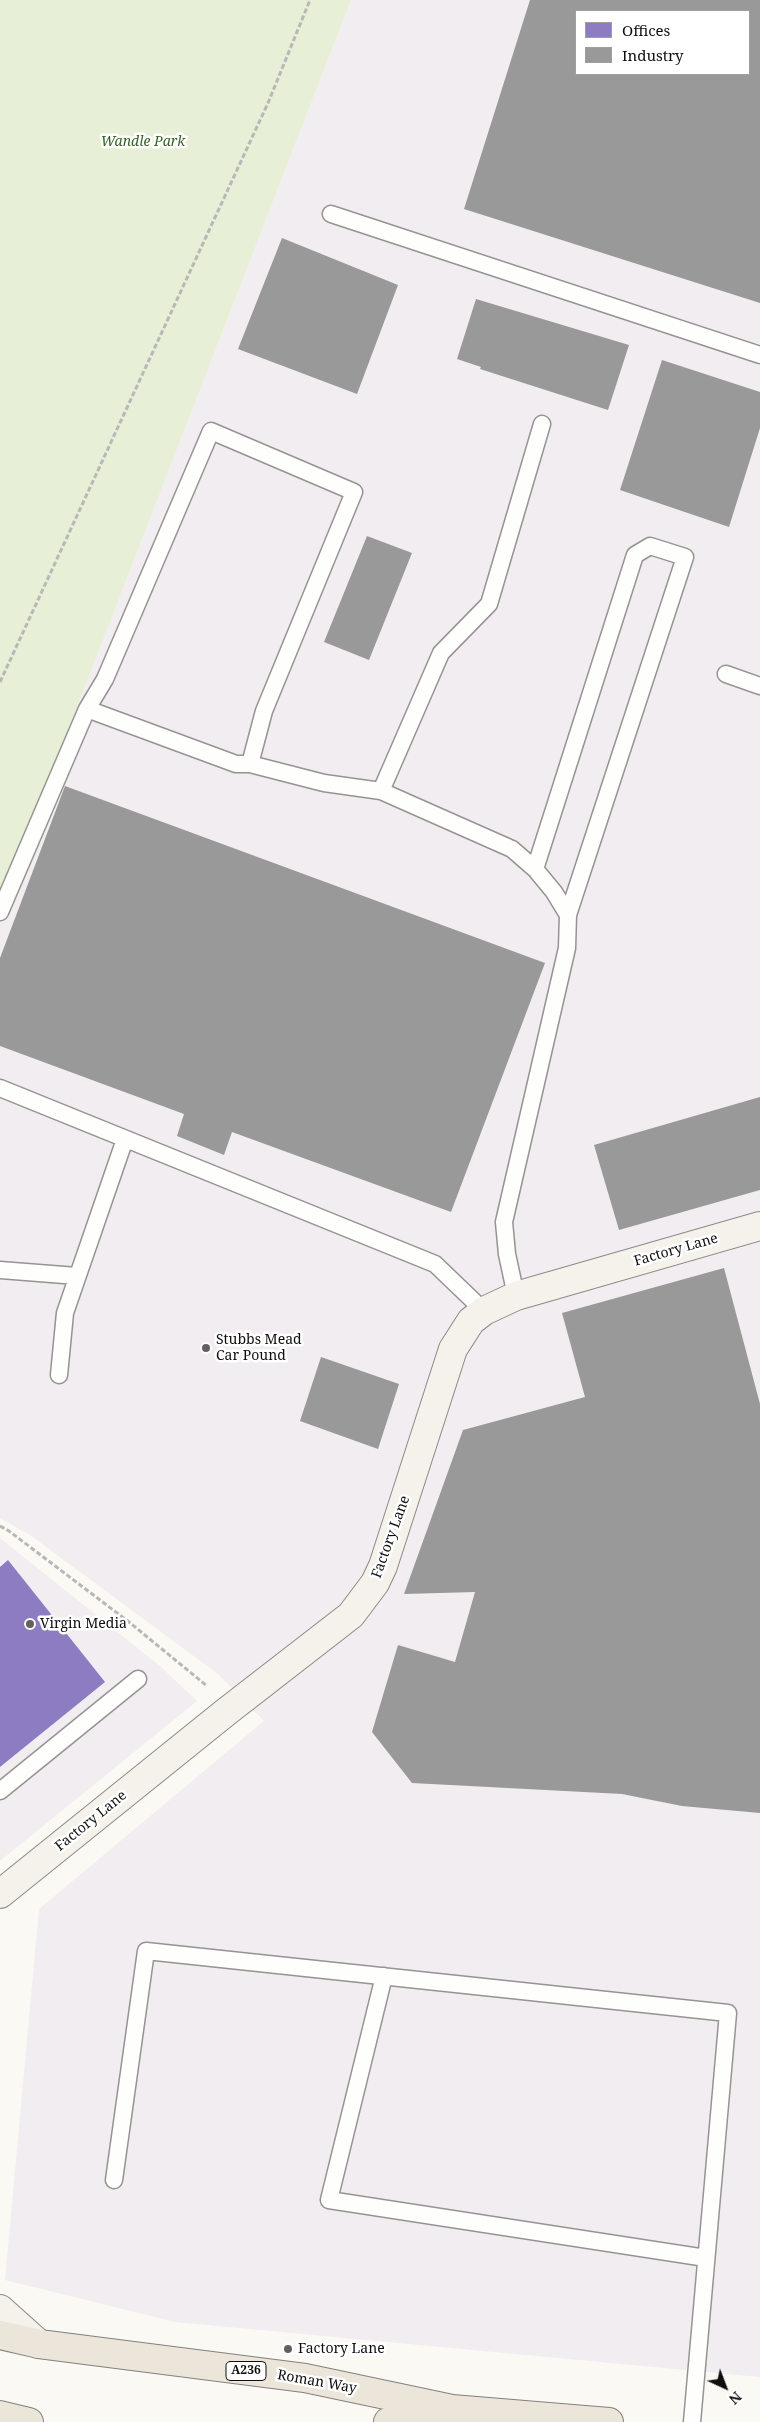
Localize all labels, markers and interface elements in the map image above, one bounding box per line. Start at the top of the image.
legend [575,10,750,75]
text: Offices [622,20,670,40]
text: Industry [622,45,684,65]
park label: Wandle Park [101,134,185,150]
street label: Factory Lane [632,1230,720,1270]
place label: Stubbs Mead Car Pound [216,1332,302,1364]
marker: Stubbs Mead Car Pound [200,1342,212,1354]
street label: Factory Lane [368,1493,414,1581]
place label: Virgin Media [40,1616,127,1632]
marker: Virgin Media [24,1618,36,1630]
street label: Factory Lane [52,1787,130,1855]
place label: Factory Lane [298,2341,385,2357]
marker: Factory Lane [282,2343,294,2355]
road number: A236 [226,2362,266,2380]
north arrow [700,2362,750,2412]
street label: Roman Way [276,2367,358,2397]
text: N [725,2388,746,2409]

